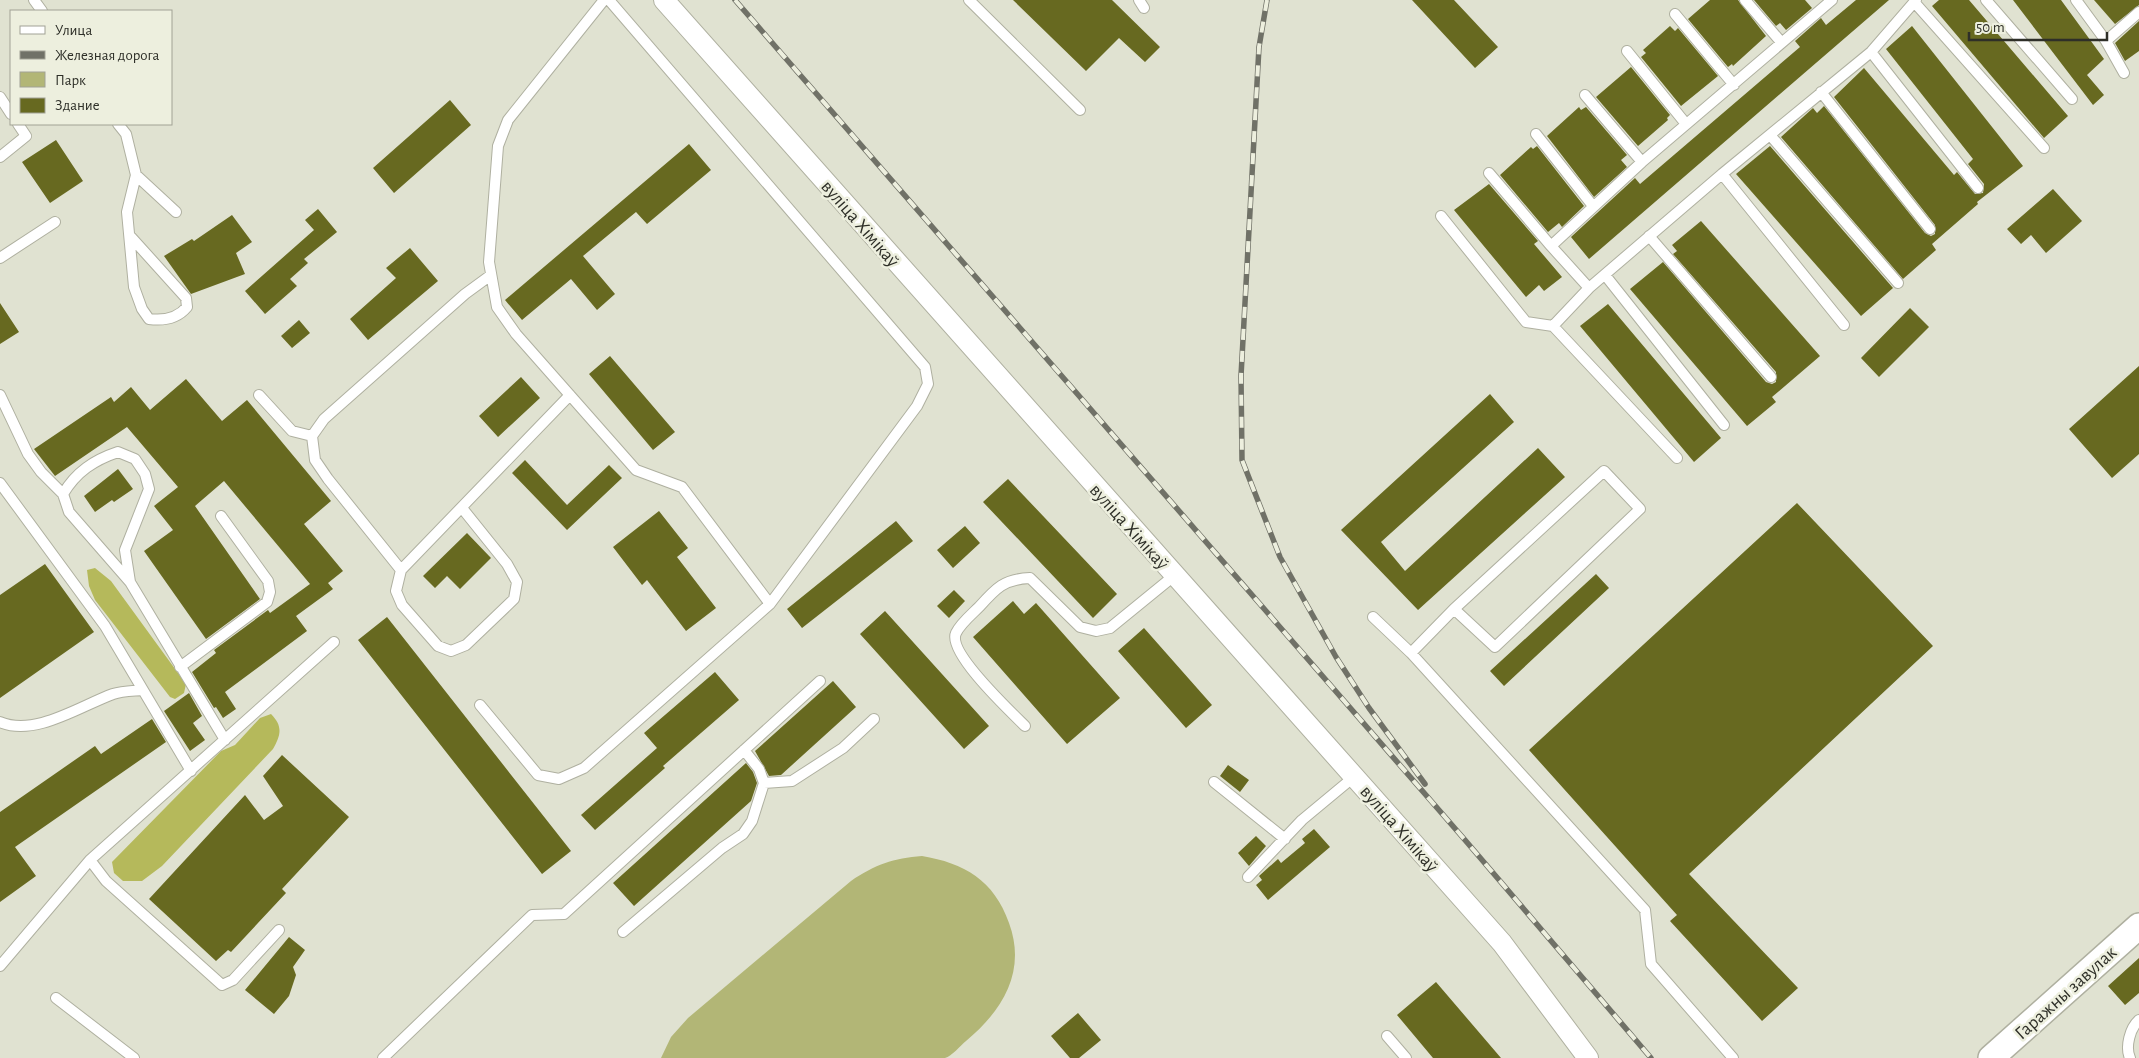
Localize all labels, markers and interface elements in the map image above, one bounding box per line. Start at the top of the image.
legend [10,10,172,125]
scale bar [1969,10,2106,42]
text: 50 m [1976,20,2005,35]
text: Улица [55,23,92,38]
text: Железная дорога [55,48,160,63]
text: Парк [55,73,86,88]
text: Здание [55,98,100,113]
street label: вуліца Хімікаў [817,177,902,271]
street label: вуліца Хімікаў [1086,481,1172,573]
street label: вуліца Хімікаў [1356,782,1441,876]
street label: Гаражны завулак [2012,943,2121,1043]

